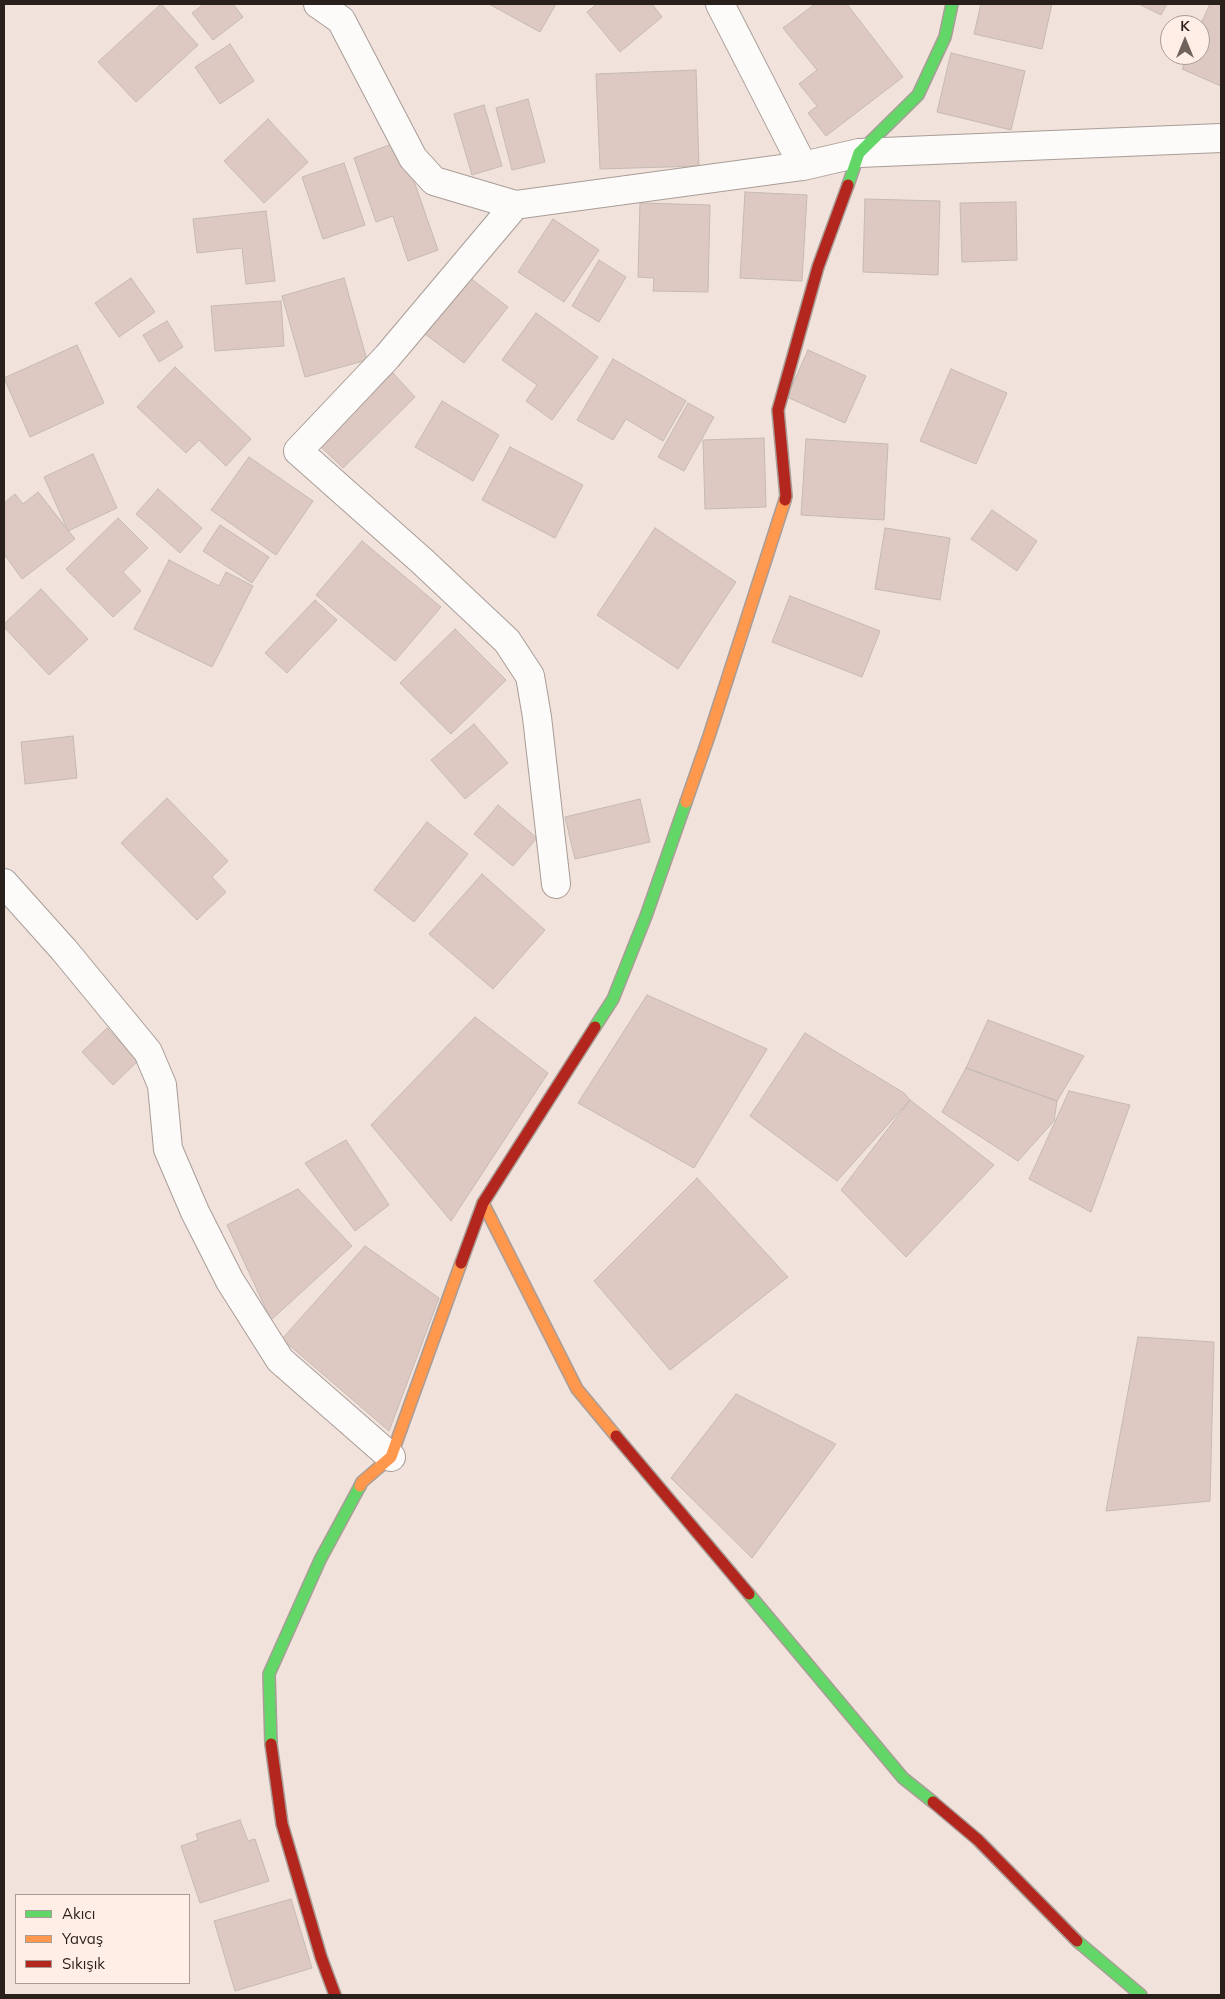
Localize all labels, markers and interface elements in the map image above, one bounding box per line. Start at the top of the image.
north arrow [1160,15,1210,65]
text: K [1180,17,1190,35]
legend [15,1894,190,1984]
text: Akıcı [62,1904,95,1923]
text: Yavaş [62,1929,103,1948]
text: Sıkışık [62,1954,105,1973]

